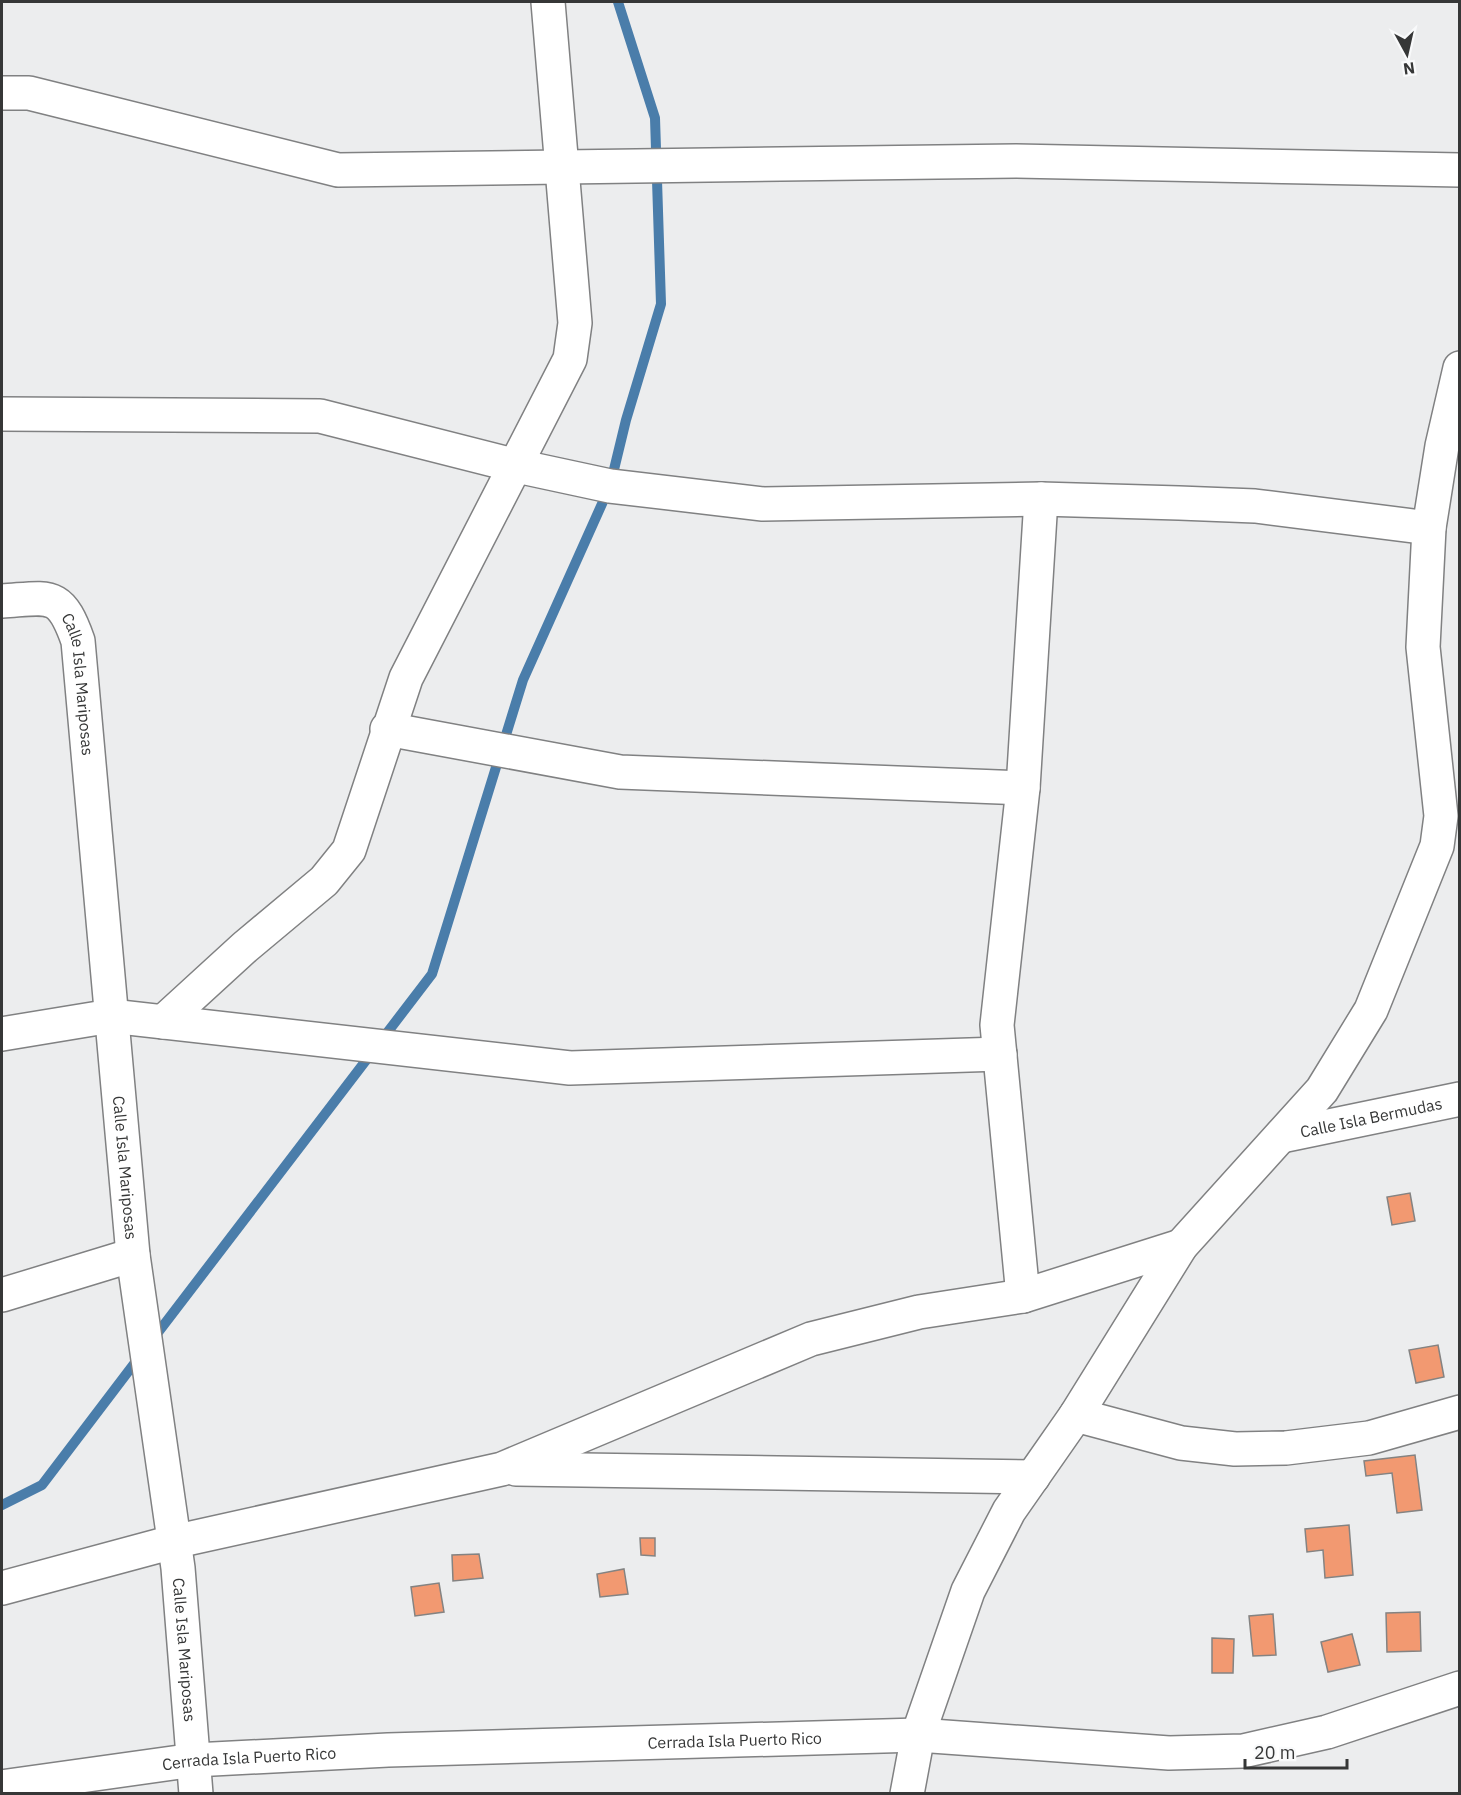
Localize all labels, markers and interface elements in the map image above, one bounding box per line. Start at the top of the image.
north arrow [1377,24,1437,84]
text: N [1402,58,1416,80]
street label: Calle Isla Mariposas [57,609,98,756]
street label: Calle Isla Bermudas [1298,1093,1444,1142]
street label: Calle Isla Mariposas [109,1095,142,1240]
street label: Calle Isla Mariposas [169,1577,200,1723]
street label: Cerrada Isla Puerto Rico [647,1728,822,1753]
scale bar [1245,1732,1347,1770]
text: 20 m [1254,1741,1296,1764]
street label: Cerrada Isla Puerto Rico [161,1743,337,1774]

